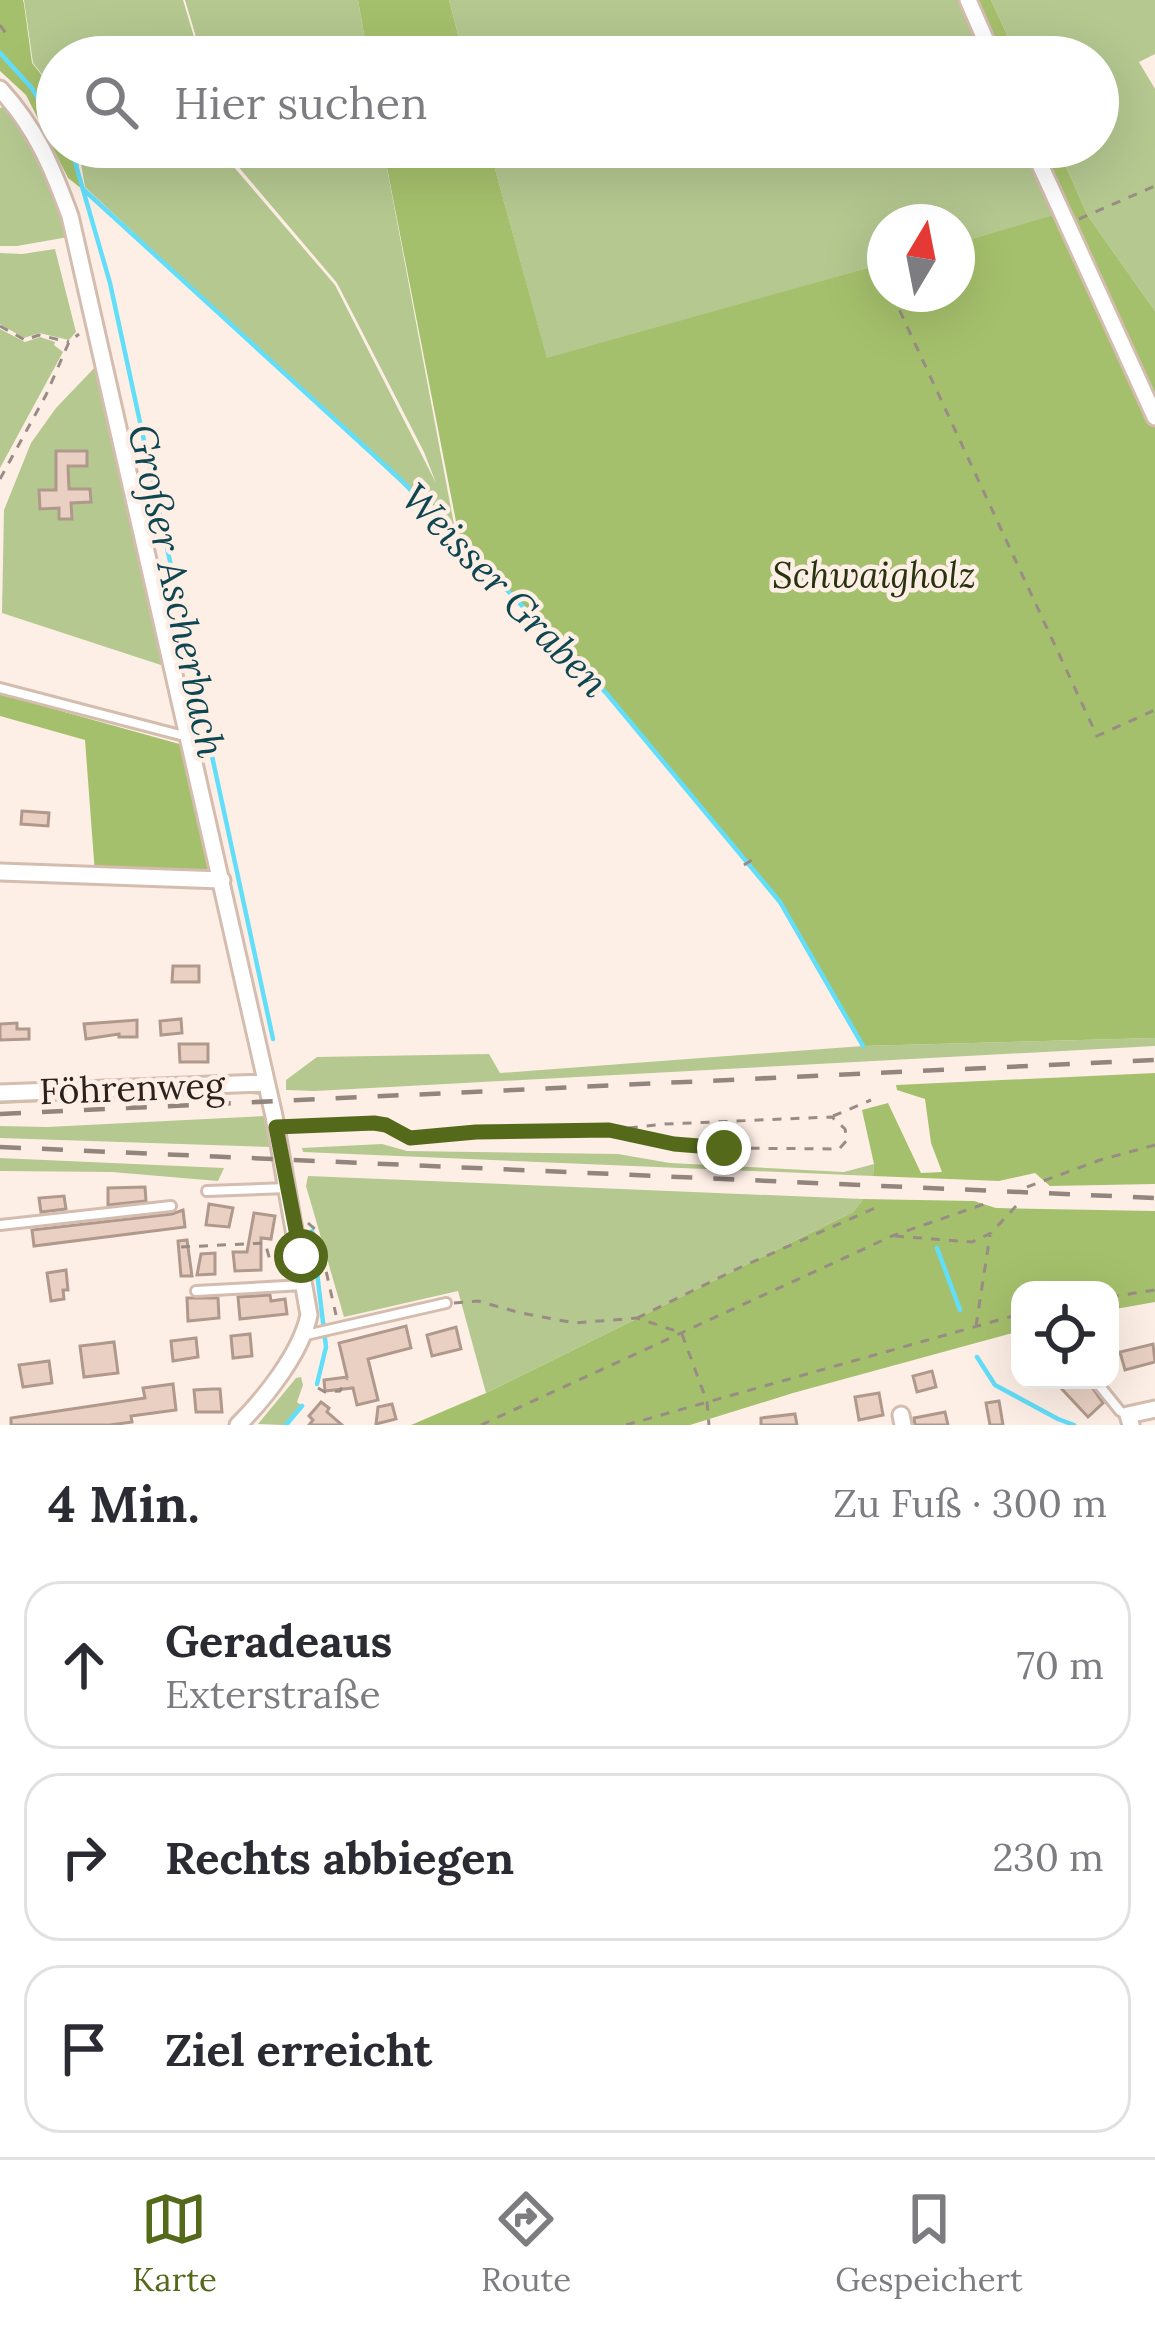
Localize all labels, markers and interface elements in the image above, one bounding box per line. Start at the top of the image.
search box [36,36,1119,168]
icon: search [78,69,144,135]
text: Hier suchen [174,74,427,131]
north arrow [867,204,975,312]
water label: Großer Ascherbach [117,420,237,762]
water label: Weisser Graben [390,473,620,707]
park label: Schwaigholz [772,552,976,598]
street label: Föhrenweg [38,1062,227,1114]
route end [697,1121,751,1175]
route start [274,1229,328,1283]
map controls [1011,1281,1119,1389]
button: locate [1011,1281,1119,1389]
text: 4 Min. [48,1471,200,1536]
text: Zu Fuß · 300 m [833,1478,1107,1528]
text: Geradeaus [165,1612,392,1669]
icon: ahead [51,1632,117,1698]
text: 70 m [1017,1640,1104,1690]
text: Exterstraße [165,1669,381,1719]
icon: right [51,1824,117,1890]
text: Rechts abbiegen [165,1829,514,1886]
text: 230 m [993,1832,1104,1882]
icon: arrive [51,2016,117,2082]
text: Ziel erreicht [165,2021,432,2078]
tab: Karte [132,2186,217,2300]
tab: Route [481,2186,571,2300]
tab: Gespeichert [835,2186,1023,2300]

